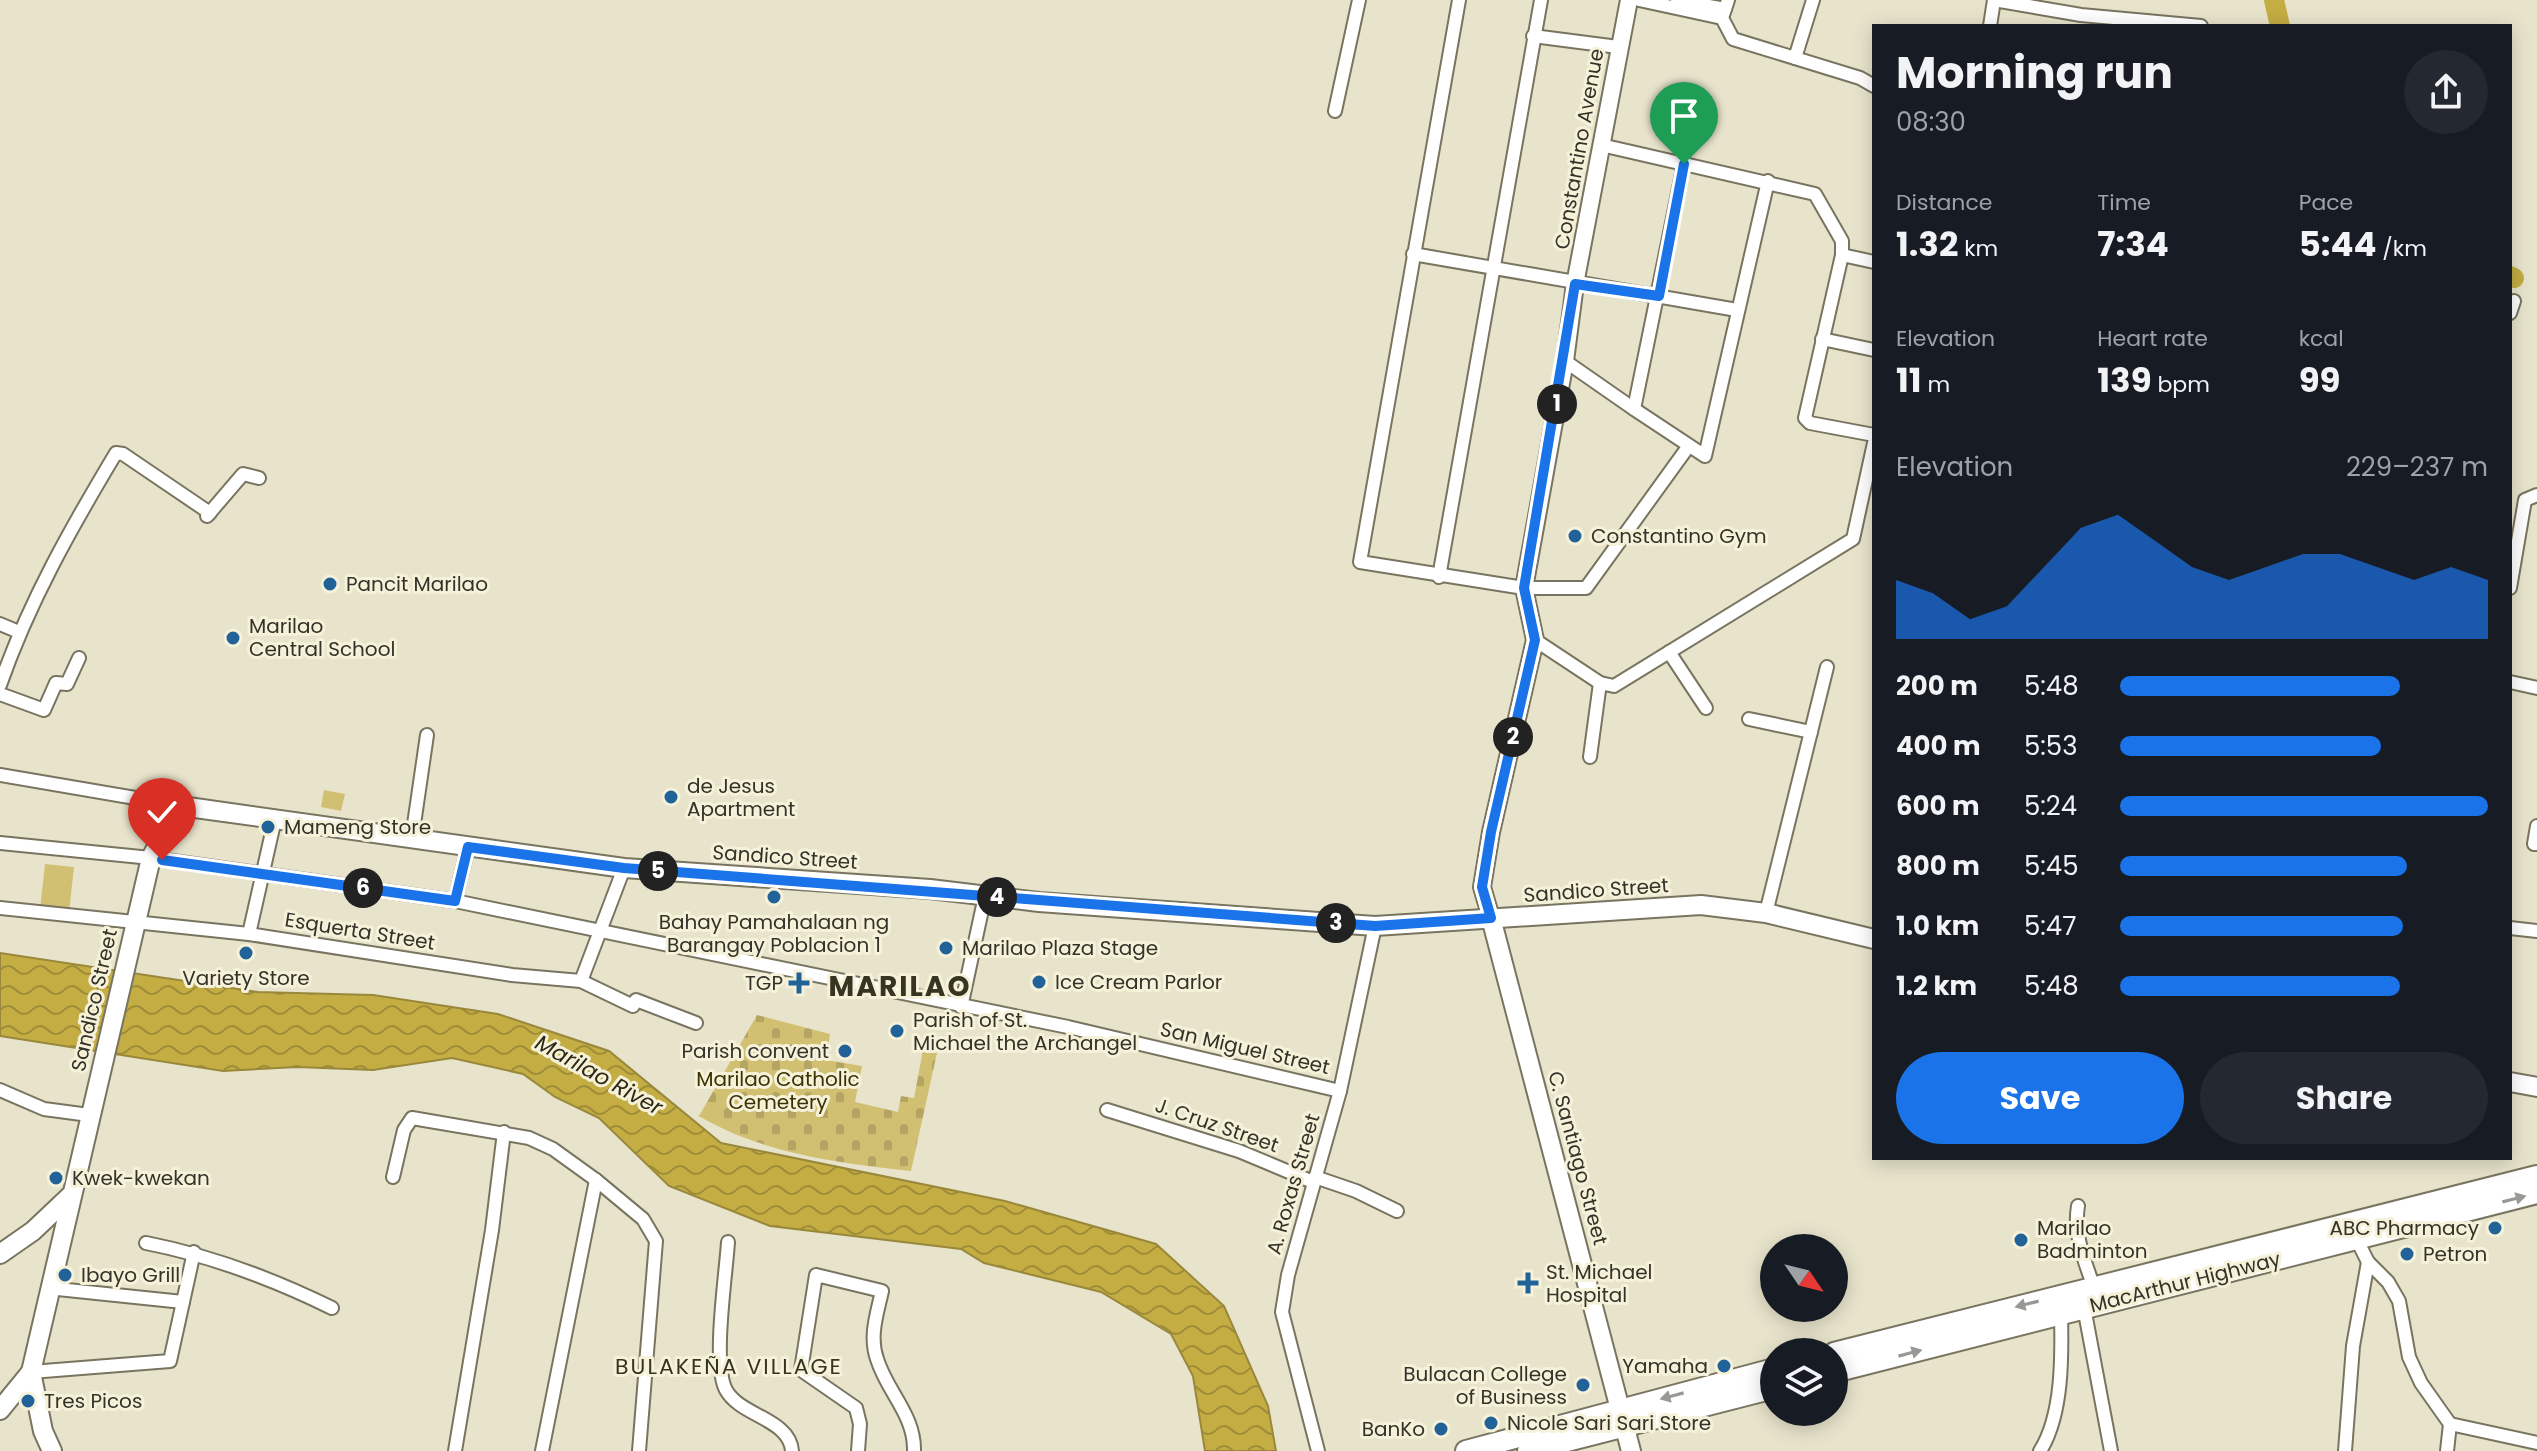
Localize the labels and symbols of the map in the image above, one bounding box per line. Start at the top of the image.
street label: Constantino Avenue [1548,46,1610,252]
pin [1650,82,1718,164]
pin: 1 [1537,384,1577,424]
place label: Constantino Gym [1591,522,1767,550]
marker: Constantino Gym [1566,527,1584,545]
place label: Pancit Marilao [346,570,488,598]
marker: Pancit Marilao [321,575,339,593]
place label: Marilao Central School [249,612,395,663]
marker: Marilao Central School [224,629,242,647]
pin: 2 [1493,717,1533,757]
place label: de Jesus Apartment [687,772,795,823]
pin [128,778,196,860]
marker: de Jesus Apartment [662,788,680,806]
place label: Mameng Store [284,813,431,841]
marker: Mameng Store [259,818,277,836]
street label: Sandico Street [712,838,858,876]
pin: 5 [638,851,678,891]
pin: 6 [343,868,383,908]
street label: Sandico Street [1523,871,1669,909]
pin: 4 [977,877,1017,917]
marker: Bahay Pamahalaan ng Barangay Poblacion 1 [765,888,783,906]
pin: 3 [1316,903,1356,943]
street label: Esquerta Street [283,905,437,957]
place label: Bahay Pamahalaan ng Barangay Poblacion 1 [659,908,889,959]
street label: Sandico Street [64,926,124,1074]
place label: Marilao Plaza Stage [962,934,1158,962]
marker: Marilao Plaza Stage [937,939,955,957]
marker: Variety Store [237,944,255,962]
place label: Variety Store [182,964,310,992]
district label: MARILAO [829,967,971,1006]
place label: Ice Cream Parlor [1055,968,1222,996]
place label: TGP [745,969,783,997]
marker: Ice Cream Parlor [1030,973,1048,991]
marker: TGP [790,974,808,992]
place label: Parish of St. Michael the Archangel [913,1006,1137,1057]
street label: San Miguel Street [1158,1015,1332,1081]
marker: Parish of St. Michael the Archangel [888,1022,906,1040]
water label: Marilao River [530,1027,669,1123]
place label: Parish convent [682,1037,829,1065]
marker: Parish convent [836,1042,854,1060]
park label: Marilao Catholic Cemetery [696,1065,860,1116]
street label: C. Santiago Street [1541,1068,1615,1248]
street label: J. Cruz Street [1152,1091,1282,1159]
street label: A. Roxas Street [1260,1110,1326,1258]
place label: Kwek-kwekan [72,1164,210,1192]
marker: Kwek-kwekan [47,1169,65,1187]
one-way arrow [2502,1192,2527,1204]
place label: Marilao Badminton [2037,1214,2148,1265]
place label: ABC Pharmacy [2330,1214,2479,1242]
marker: ABC Pharmacy [2486,1219,2504,1237]
marker: Marilao Badminton [2012,1231,2030,1249]
north arrow [1760,1234,1848,1322]
place label: Petron [2423,1240,2487,1268]
street label: MacArthur Highway [2087,1245,2283,1319]
marker: Petron [2398,1245,2416,1263]
place label: St. Michael Hospital [1546,1258,1652,1309]
place label: Ibayo Grill [81,1261,180,1289]
marker: Ibayo Grill [56,1266,74,1284]
marker: St. Michael Hospital [1517,1272,1539,1294]
one-way arrow [2014,1299,2039,1311]
one-way arrow [1897,1346,1922,1358]
district label: BULAKEÑA VILLAGE [615,1351,843,1382]
place label: Yamaha [1622,1352,1708,1380]
marker: Yamaha [1715,1357,1733,1375]
place label: Bulacan College of Business [1403,1360,1567,1411]
marker: Bulacan College of Business [1574,1376,1592,1394]
place label: Tres Picos [44,1387,142,1415]
one-way arrow [1659,1391,1684,1403]
marker: Tres Picos [19,1392,37,1410]
place label: Nicole Sari Sari Store [1507,1409,1711,1437]
marker: Nicole Sari Sari Store [1482,1414,1500,1432]
place label: BanKo [1362,1415,1425,1443]
marker: BanKo [1432,1420,1450,1438]

